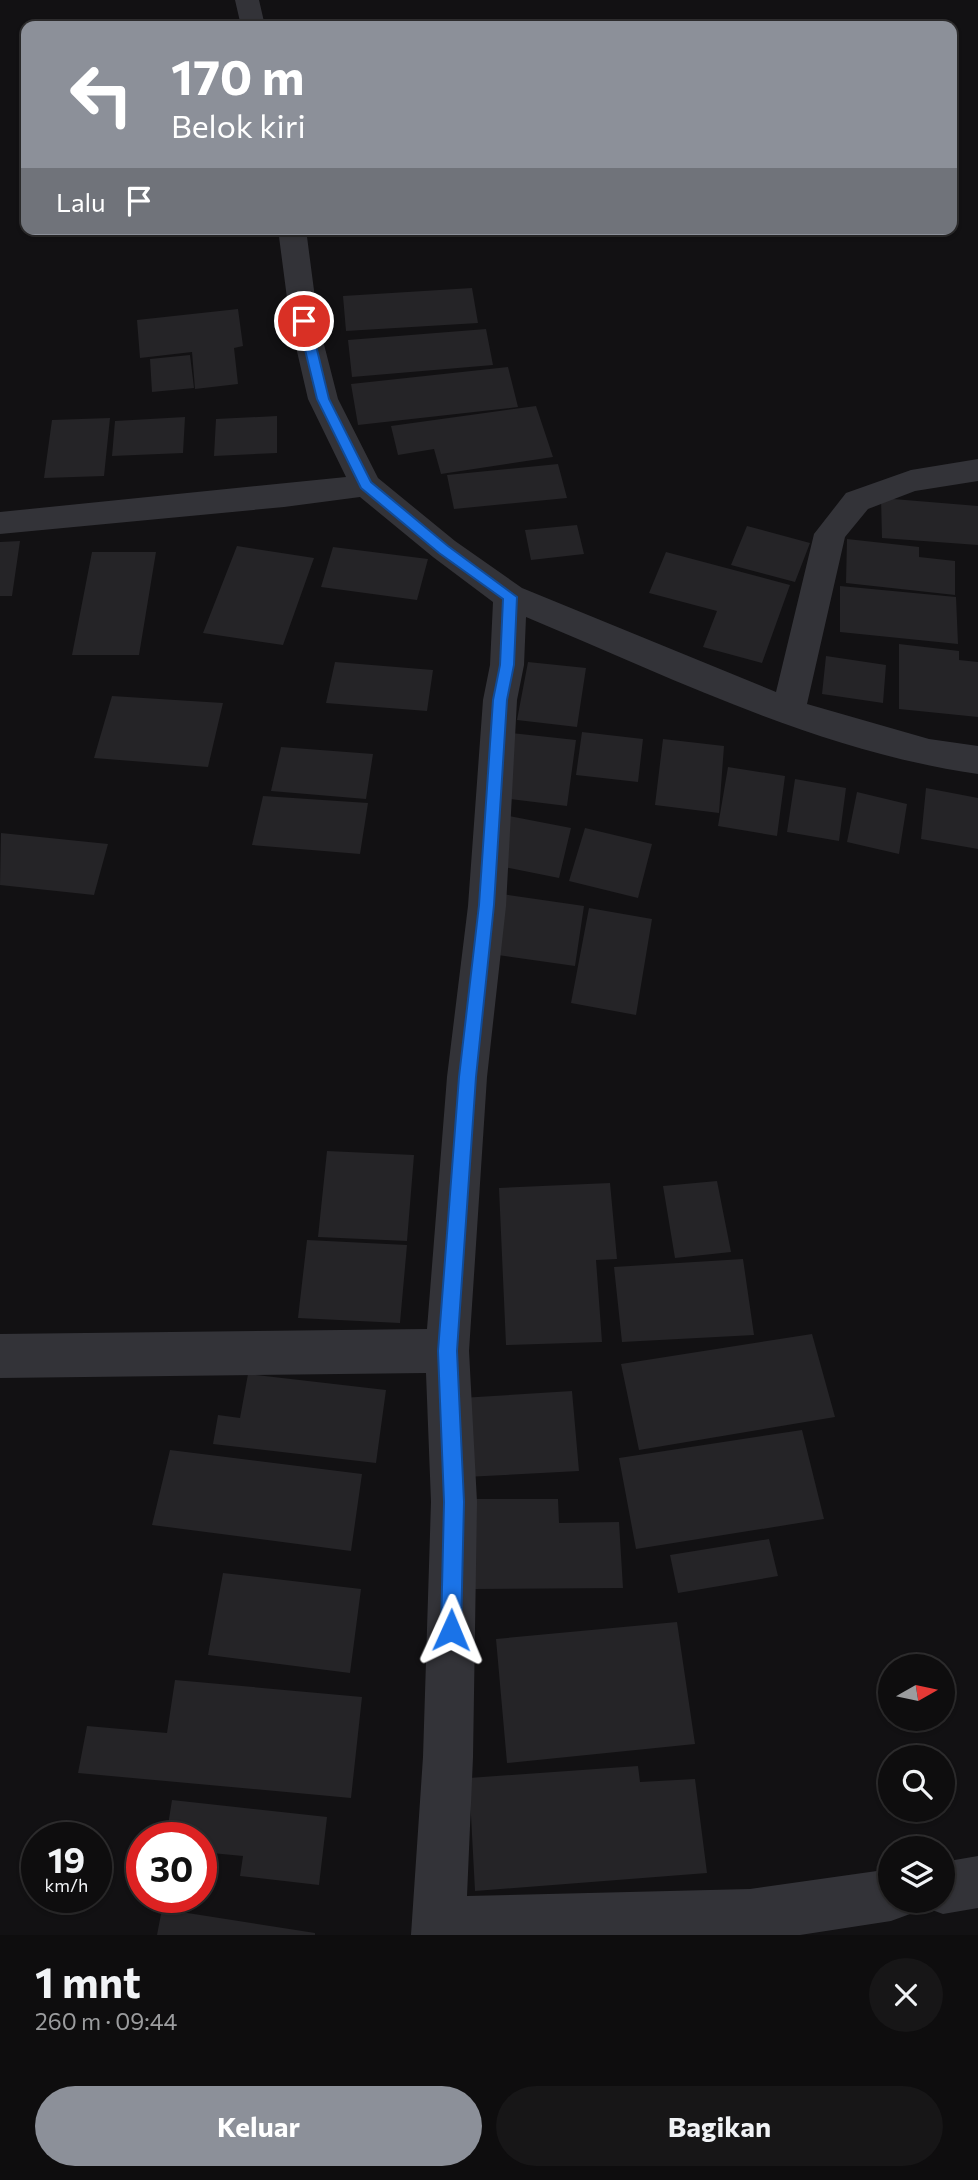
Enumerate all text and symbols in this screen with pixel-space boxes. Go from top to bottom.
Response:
text: 170 m [171,45,304,105]
icon: left [56,49,147,140]
text: Belok kiri [171,105,306,145]
icon: arrive [120,182,158,220]
text: Lalu [56,186,106,217]
pin [274,291,334,351]
icon: arrive [285,302,323,340]
position arrow [414,1593,488,1667]
north arrow [878,1654,956,1731]
map controls [878,1654,955,1913]
button: search [878,1745,955,1822]
speed limit sign: 30 [126,1822,217,1913]
button: layers [878,1836,955,1913]
text: 19 [48,1837,85,1880]
text: km/h [45,1874,88,1896]
text: 1 mnt [35,1955,141,2007]
button: close [869,1958,943,2032]
text: 260 m · 09:44 [35,2007,177,2035]
button: Keluar [35,2086,482,2166]
button: Bagikan [496,2086,943,2166]

